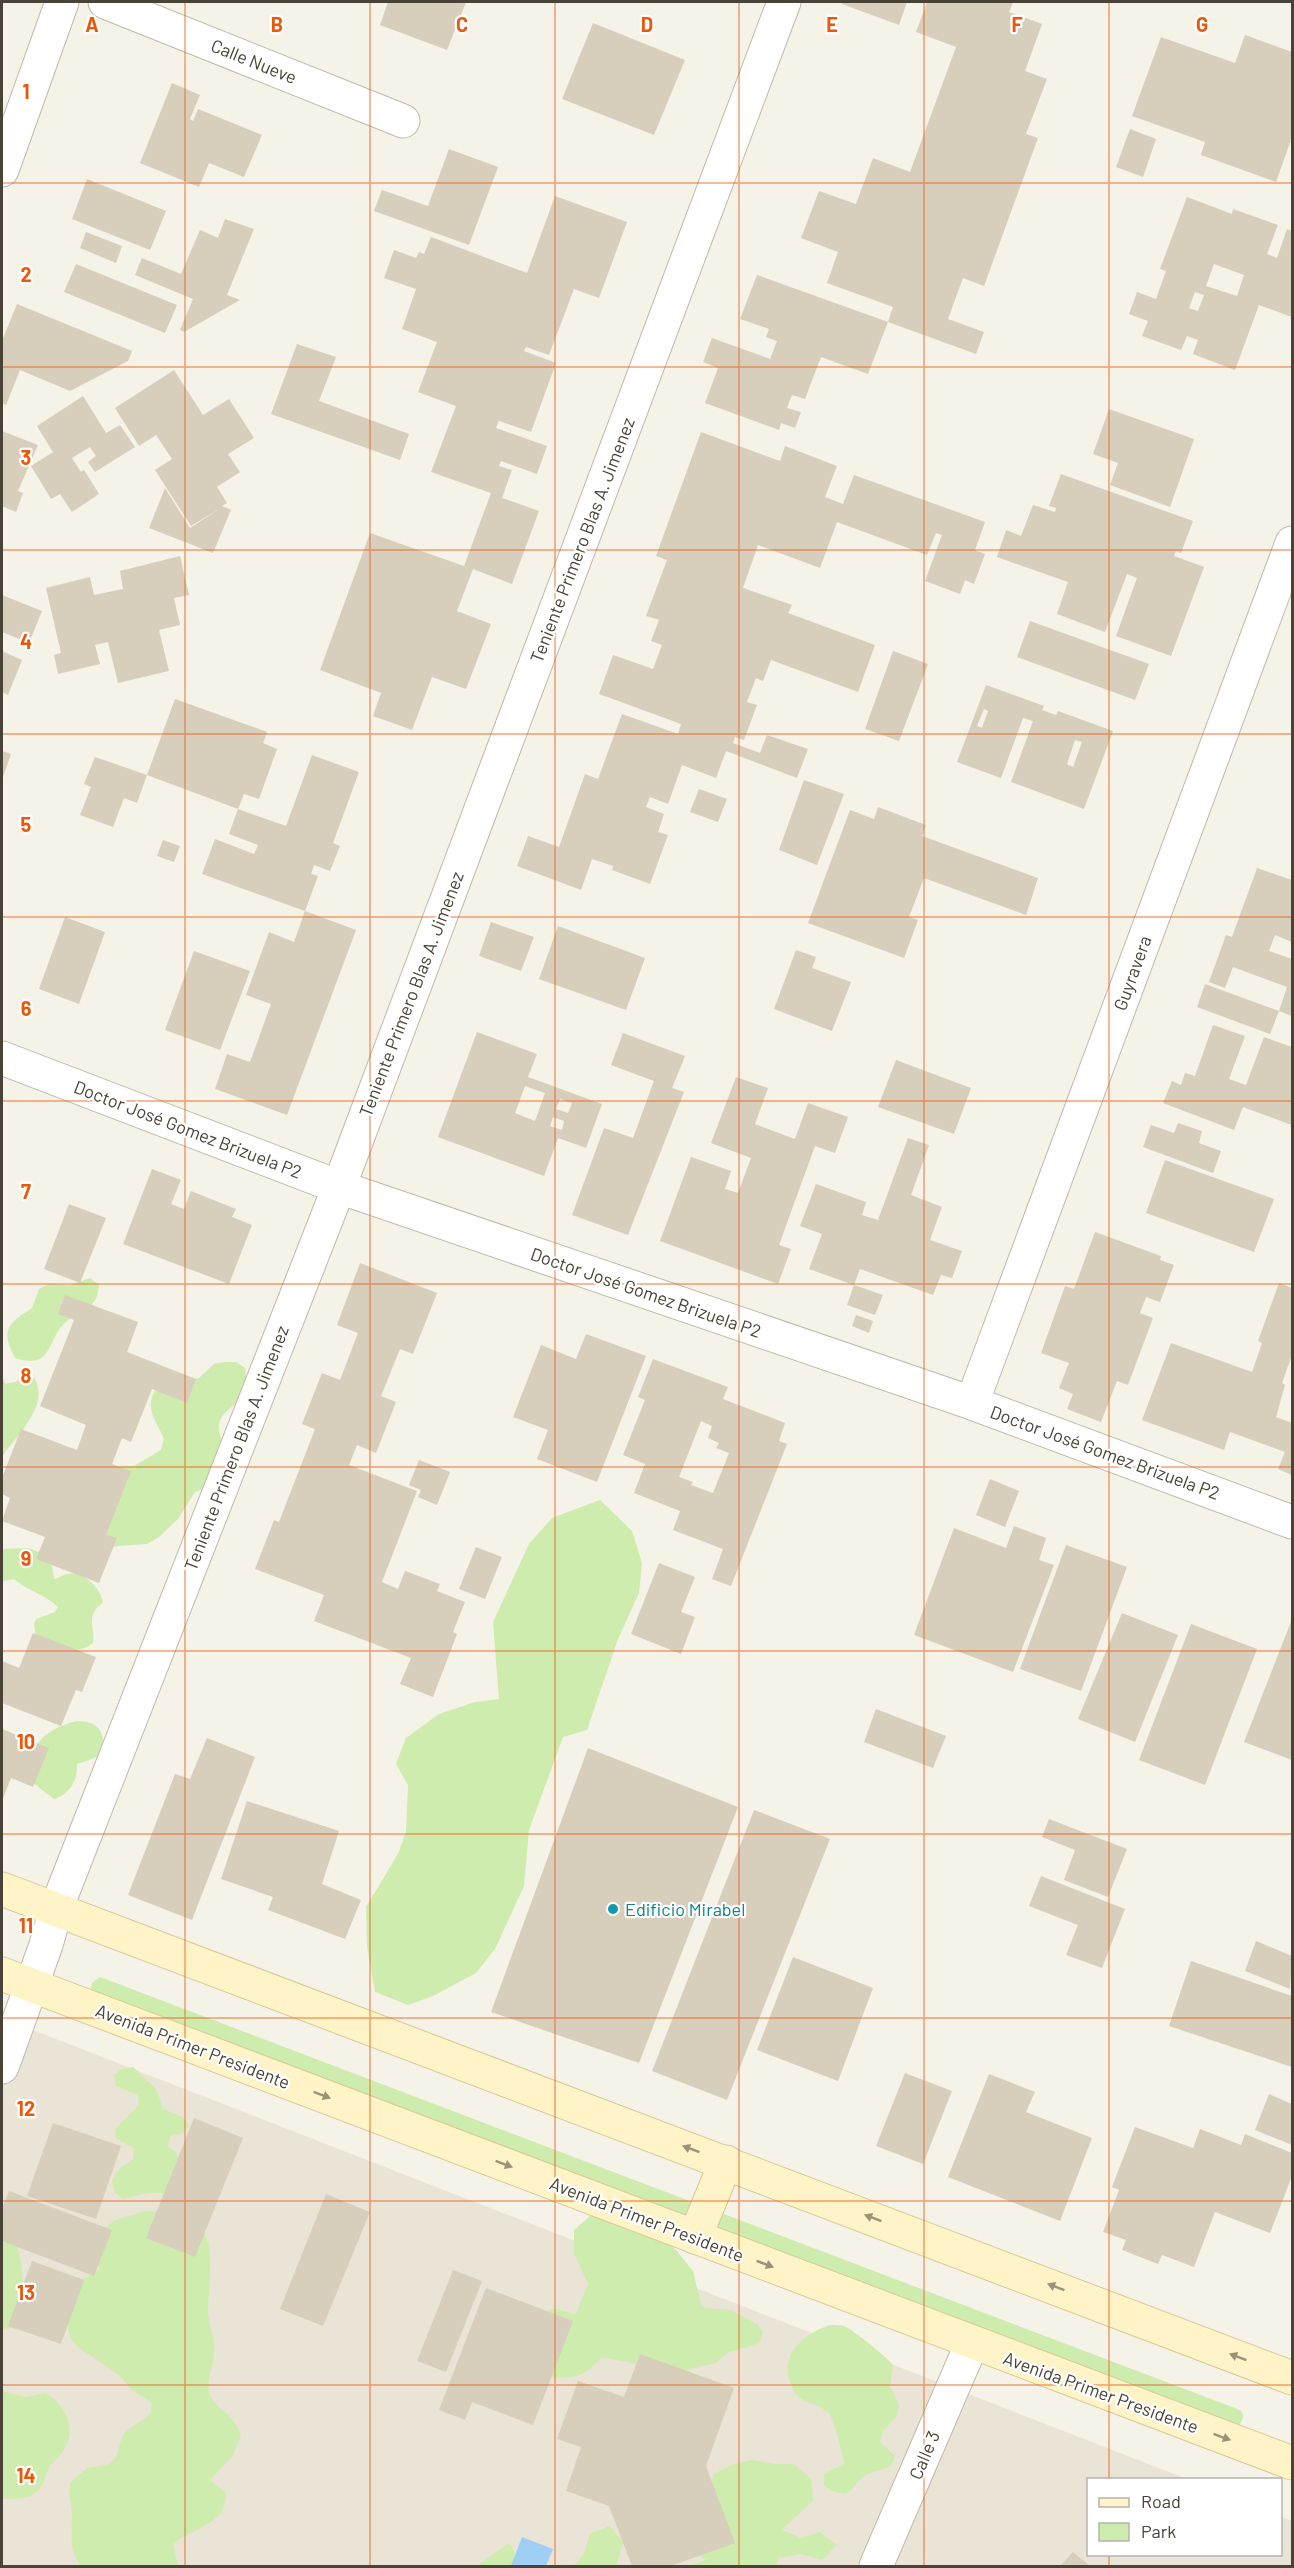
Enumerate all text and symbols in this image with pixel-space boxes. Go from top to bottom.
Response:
text: A [85,12,99,36]
text: B [271,12,283,36]
text: C [456,12,468,36]
text: D [641,12,653,36]
text: E [826,12,838,36]
text: F [1011,12,1023,36]
text: G [1196,12,1208,36]
street label: Calle Nueve [208,34,300,88]
text: 1 [22,79,30,103]
text: 2 [20,262,32,286]
street label: Teniente Primero Blas A. Jimenez [525,414,639,666]
text: 3 [21,445,31,469]
text: 4 [20,629,32,653]
text: 5 [21,812,32,836]
street label: Teniente Primero Blas A. Jimenez [354,868,468,1120]
street label: Guyravera [1108,933,1156,1013]
text: 6 [21,996,32,1020]
street label: Doctor José Gomez Brizuela P2 [71,1075,305,1183]
text: 7 [21,1179,31,1203]
street label: Doctor José Gomez Brizuela P2 [528,1242,764,1342]
street label: Teniente Primero Blas A. Jimenez [179,1322,293,1574]
text: 8 [21,1363,32,1387]
street label: Doctor José Gomez Brizuela P2 [987,1400,1223,1504]
text: 9 [21,1546,31,1570]
text: 10 [17,1729,35,1753]
place label: Edificio Mirabel [625,1898,745,1920]
marker: Edificio Mirabel [606,1902,620,1916]
text: 11 [19,1913,33,1937]
street label: Avenida Primer Presidente [93,1999,293,2093]
one-way arrow [313,2091,331,2100]
text: 12 [17,2096,35,2120]
one-way arrow [682,2143,700,2153]
one-way arrow [495,2160,513,2169]
street label: Avenida Primer Presidente [547,2172,747,2266]
one-way arrow [864,2213,882,2223]
one-way arrow [756,2259,774,2269]
text: 13 [17,2280,35,2304]
one-way arrow [1046,2282,1064,2292]
street label: Avenida Primer Presidente [1000,2346,1202,2438]
one-way arrow [1229,2351,1247,2361]
street label: Calle 3 [904,2427,944,2483]
one-way arrow [1213,2433,1231,2442]
text: 14 [16,2463,36,2487]
legend [1087,2478,1282,2556]
text: Road [1141,2490,1181,2512]
text: Park [1141,2520,1176,2542]

